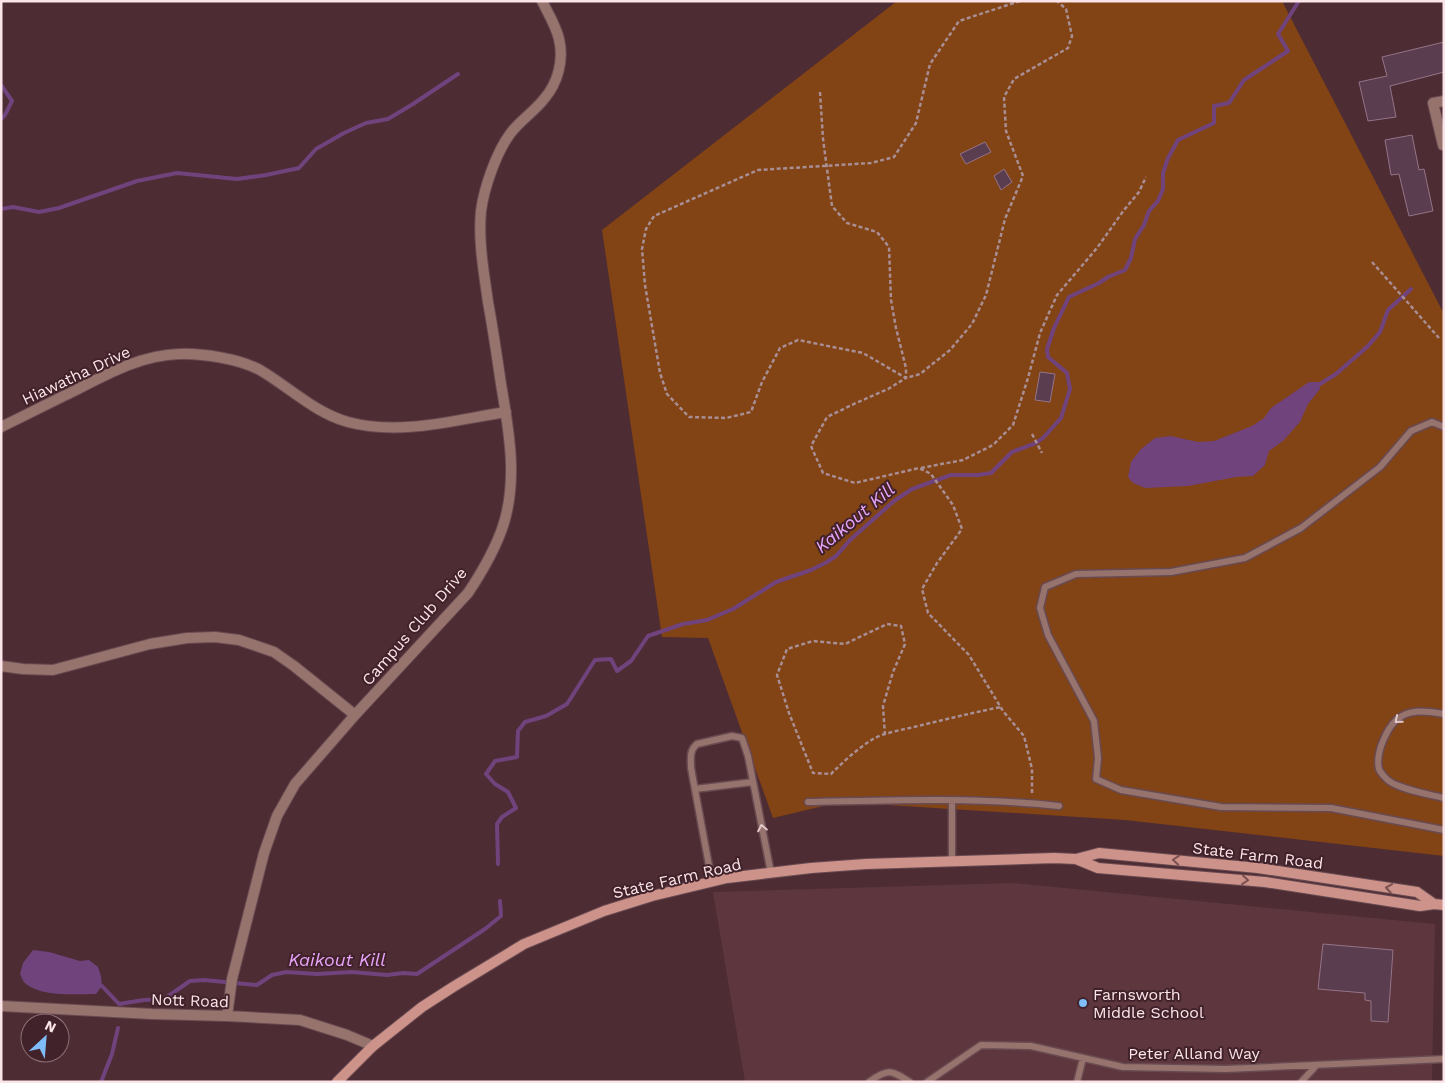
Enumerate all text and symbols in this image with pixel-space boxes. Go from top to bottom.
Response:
street label: Hiawatha Drive [19,342,133,409]
water label: Kaikout Kill [811,478,899,557]
street label: Campus Club Drive [358,563,471,689]
one-way arrow [1394,715,1403,724]
one-way arrow [757,823,768,832]
street label: State Farm Road [1192,838,1324,873]
street label: State Farm Road [611,854,743,903]
one-way arrow [1172,855,1180,866]
one-way arrow [1241,875,1249,886]
one-way arrow [1385,883,1393,894]
water label: Kaikout Kill [288,949,386,970]
place label: Farnsworth Middle School [1093,985,1204,1022]
street label: Nott Road [151,990,229,1011]
marker: Farnsworth Middle School [1077,997,1089,1009]
north arrow [20,1013,70,1063]
text: N [43,1017,59,1036]
street label: Peter Alland Way [1128,1044,1260,1063]

